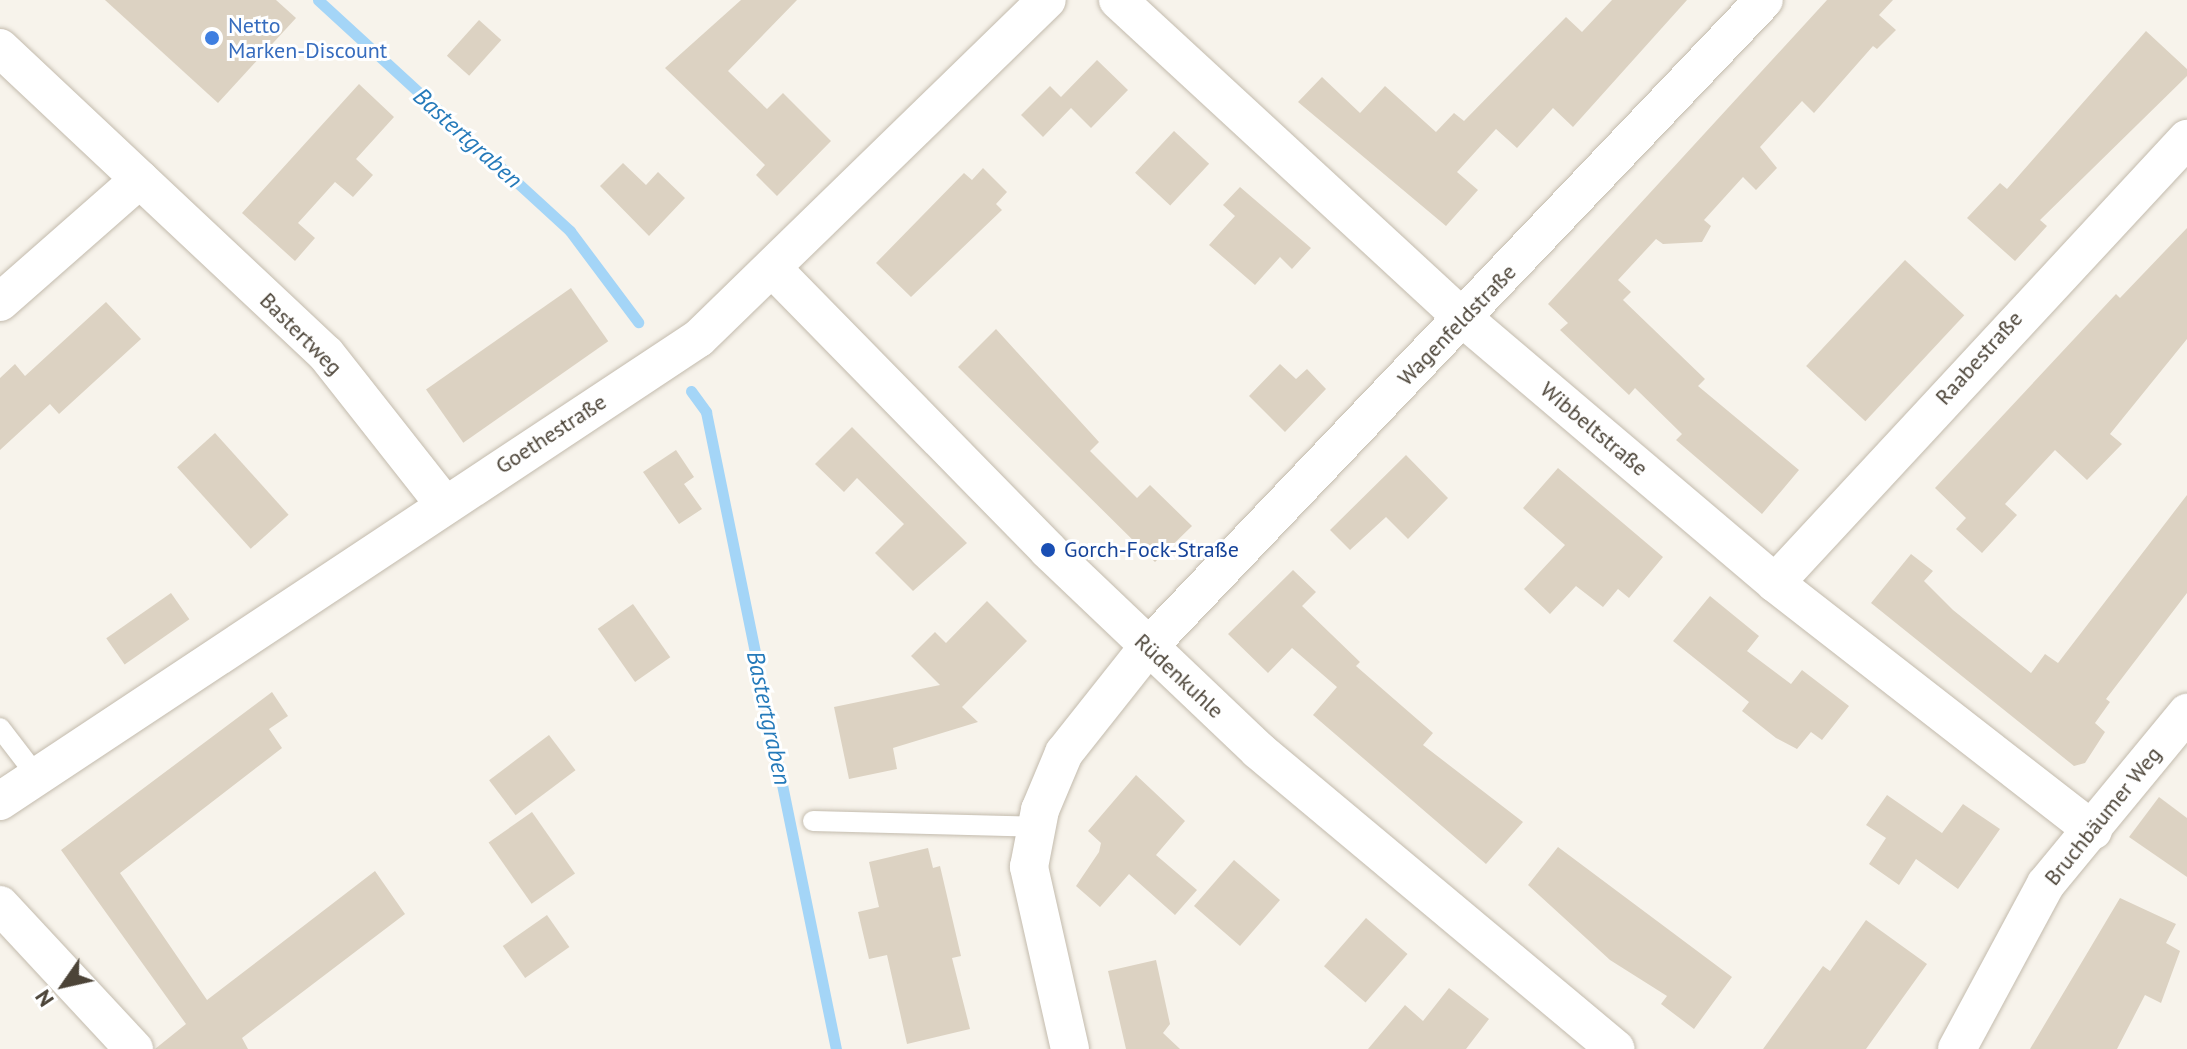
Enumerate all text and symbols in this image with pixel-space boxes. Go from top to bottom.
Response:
place label: Netto Marken-Discount [228,12,387,64]
marker: Netto Marken-Discount [203,29,221,47]
water label: Bastertgraben [408,82,528,194]
street label: Wagenfeldstraße [1392,259,1522,391]
street label: Bastertweg [254,287,348,381]
street label: Raabestraße [1930,306,2028,410]
street label: Wibbeltstraße [1535,376,1653,482]
street label: Goethestraße [491,389,611,479]
place label: Gorch-Fock-Straße [1064,537,1239,563]
marker: Gorch-Fock-Straße [1039,541,1057,559]
street label: Rüdenkuhle [1129,628,1229,724]
water label: Bastertgraben [741,648,797,788]
street label: Bruchbäumer Weg [2039,741,2167,891]
north arrow [24,945,104,1025]
text: N [28,985,60,1012]

